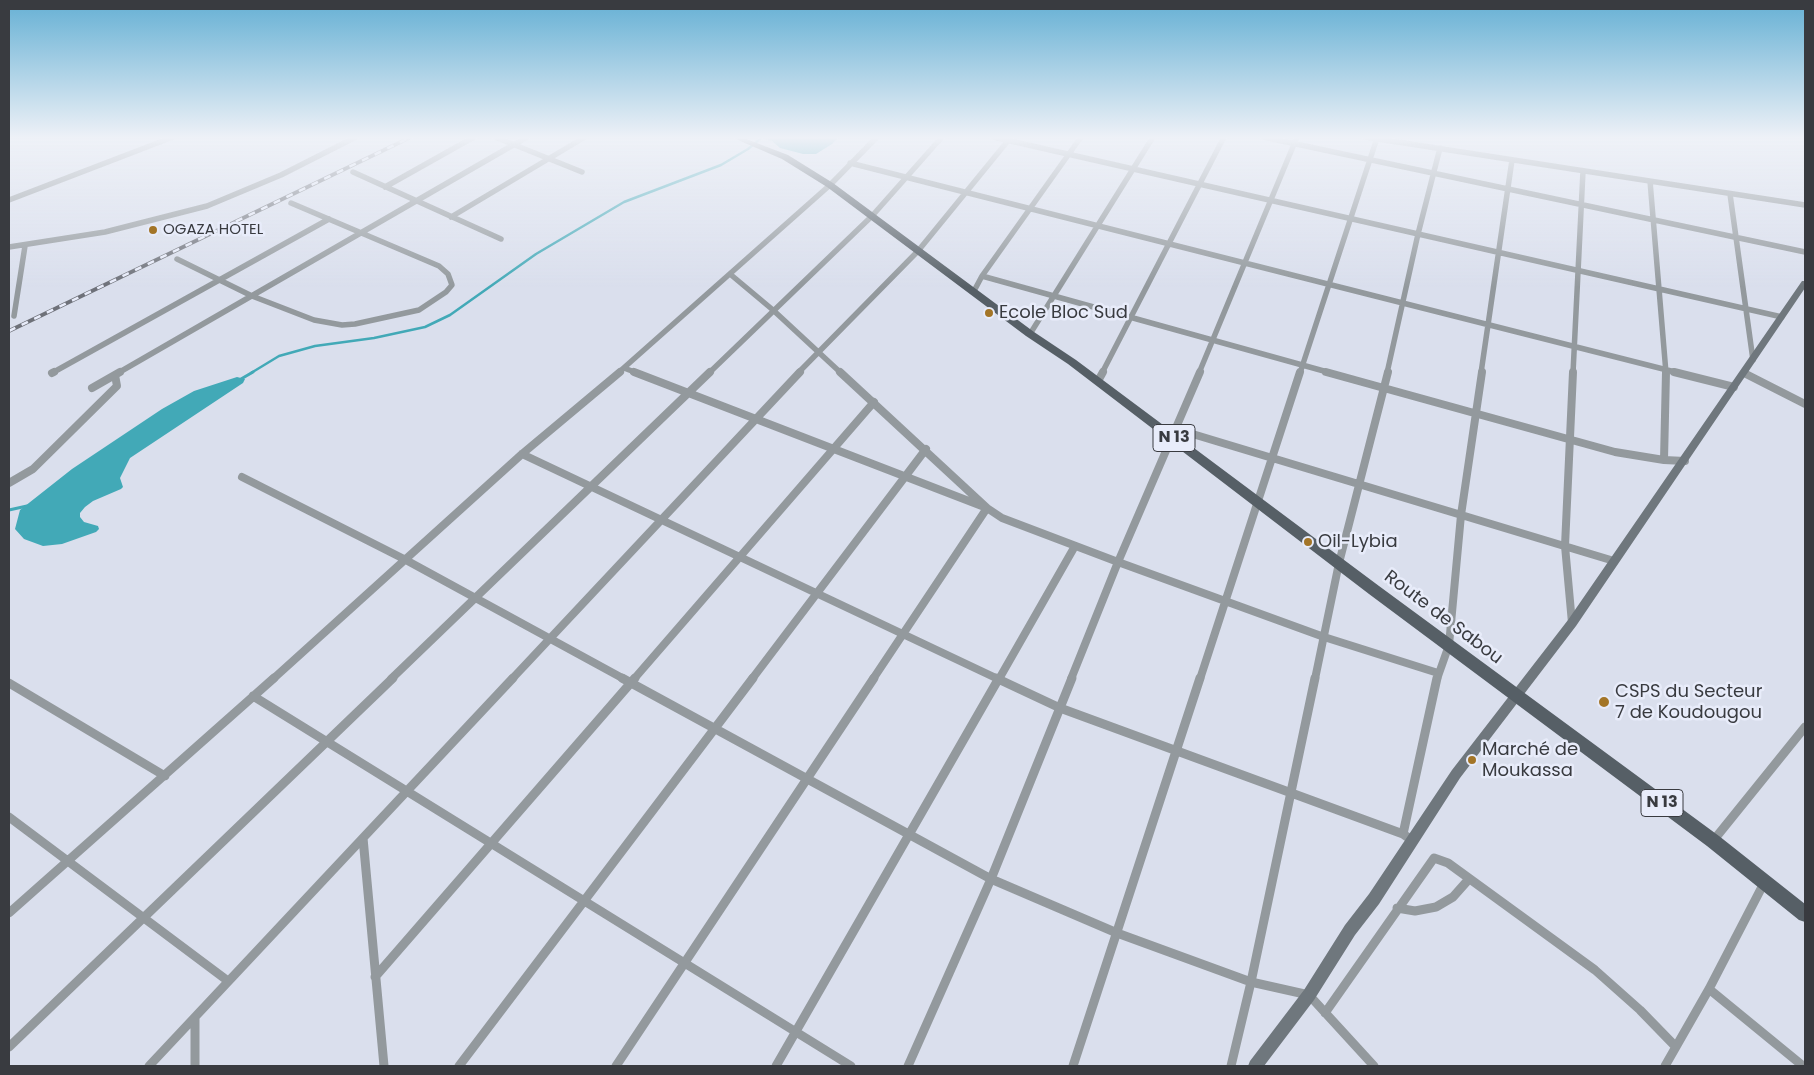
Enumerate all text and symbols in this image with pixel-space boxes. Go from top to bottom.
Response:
place label: OGAZA HOTEL [163,221,263,239]
marker: OGAZA HOTEL [147,224,159,236]
place label: Ecole Bloc Sud [999,302,1128,324]
marker: Ecole Bloc Sud [983,307,995,319]
road number: N 13 [1153,424,1195,452]
place label: Oil-Lybia [1318,531,1398,553]
marker: Oil-Lybia [1302,536,1314,548]
street label: Route de Sabou [1380,566,1506,670]
place label: CSPS du Secteur 7 de Koudougou [1615,681,1762,724]
marker: CSPS du Secteur 7 de Koudougou [1597,695,1611,709]
place label: Marché de Moukassa [1482,739,1578,782]
marker: Marché de Moukassa [1466,754,1478,766]
road number: N 13 [1641,790,1683,816]

